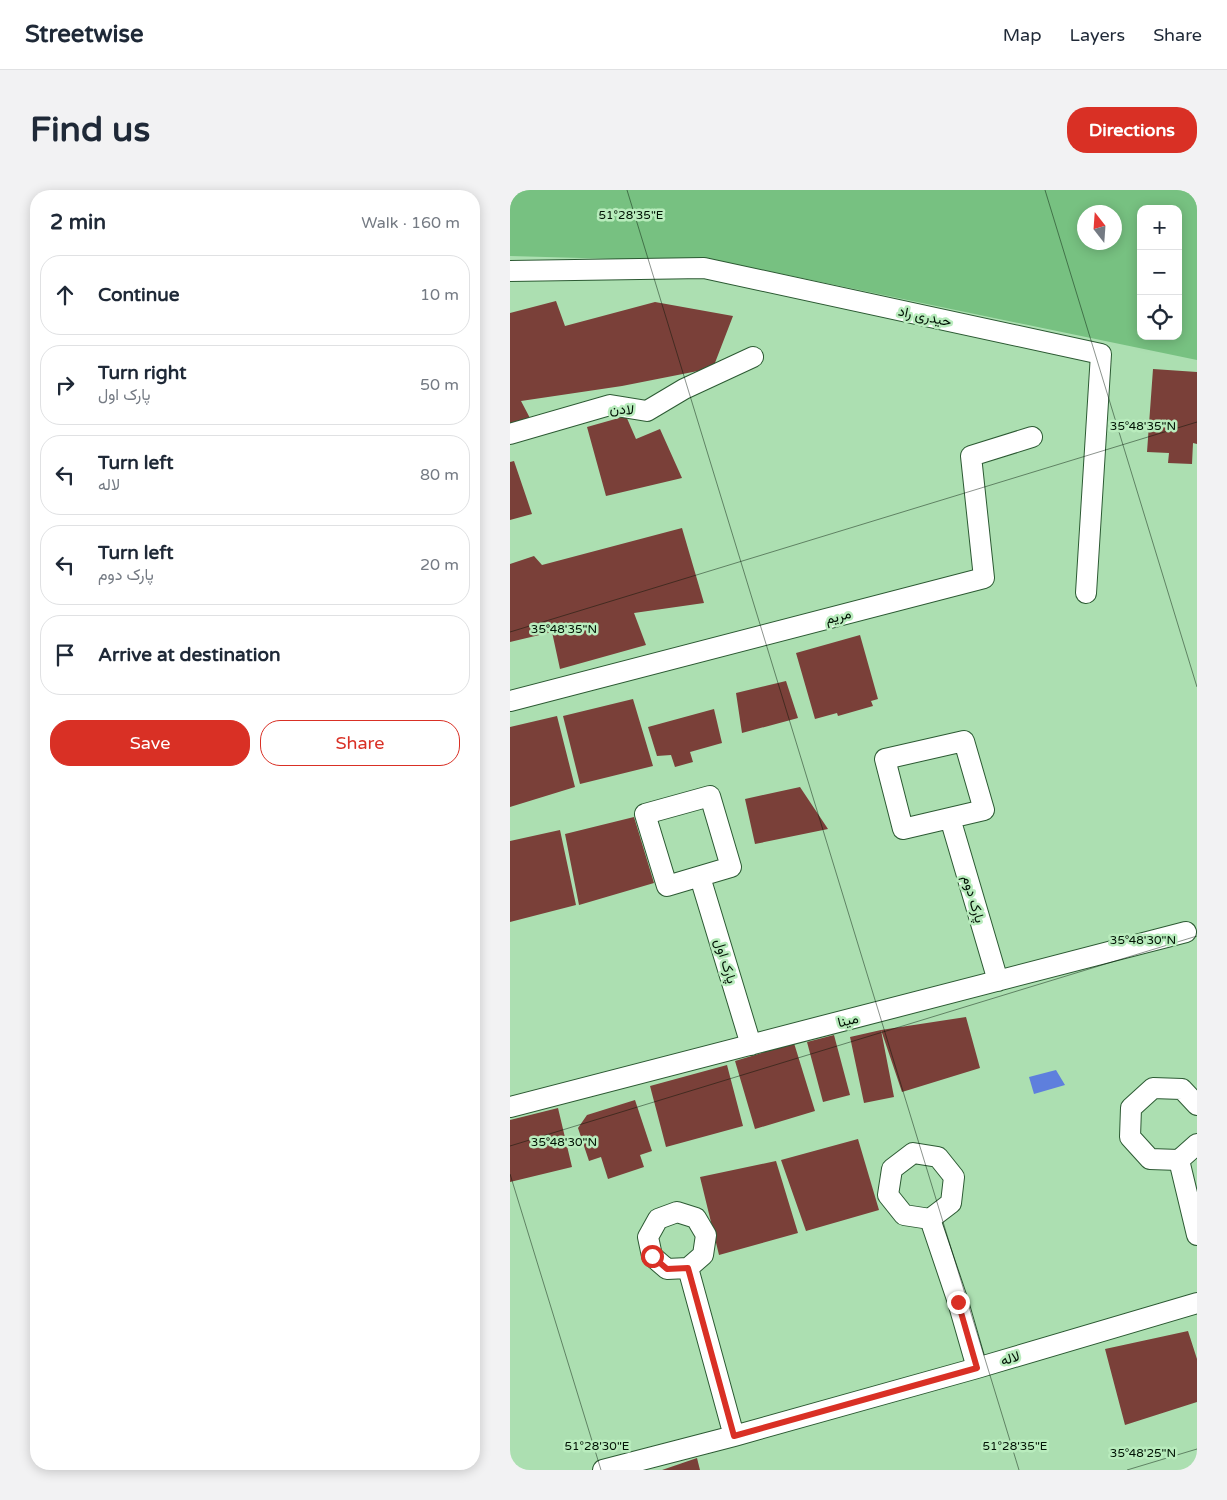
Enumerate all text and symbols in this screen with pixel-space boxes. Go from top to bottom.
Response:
text: Streetwise [25,20,144,49]
text: Map [1003,24,1042,46]
text: Layers [1070,24,1125,46]
text: Share [1153,24,1202,46]
button: Directions [1067,107,1197,153]
text: Find us [30,109,150,151]
north arrow [1077,205,1122,250]
map controls [1137,205,1182,340]
button: + [1137,205,1182,250]
text: 51°28'35"E [598,208,664,222]
text: 2 min [50,210,106,235]
text: Walk · 160 m [361,213,460,233]
button: − [1137,250,1182,295]
icon: ahead [51,281,79,309]
text: Continue [98,284,180,306]
text: 10 m [420,285,459,305]
button: locate [1137,295,1182,340]
street label: حیدری راد [897,303,953,330]
text: Turn right [98,362,186,384]
icon: right [51,371,79,399]
text: 50 m [420,375,459,395]
text: پارک اول [98,385,150,405]
street label: لادن [609,400,635,419]
text: 35°48'35"N [1110,419,1176,433]
text: Turn left [98,452,174,474]
icon: left [51,461,79,489]
text: 80 m [420,465,459,485]
text: لاله [98,475,120,495]
text: Turn left [98,542,174,564]
icon: left [51,551,79,579]
text: 20 m [420,555,459,575]
text: پارک دوم [98,565,154,585]
street label: مریم [823,605,853,628]
text: 35°48'35"N [531,622,597,636]
icon: arrive [51,641,79,669]
text: Arrive at destination [98,644,281,666]
button: Save [50,720,250,766]
button: Share [260,720,460,766]
street label: پارک دوم [958,873,988,925]
text: 35°48'30"N [1110,933,1176,947]
street label: پارک اول [710,937,740,986]
street label: مینا [836,1010,860,1031]
text: 35°48'30"N [531,1135,597,1149]
route start [641,1245,664,1268]
route end [947,1291,970,1314]
street label: لاله [999,1348,1022,1369]
text: 51°28'30"E [564,1439,630,1453]
text: 51°28'35"E [982,1439,1048,1453]
text: 35°48'25"N [1110,1446,1176,1460]

